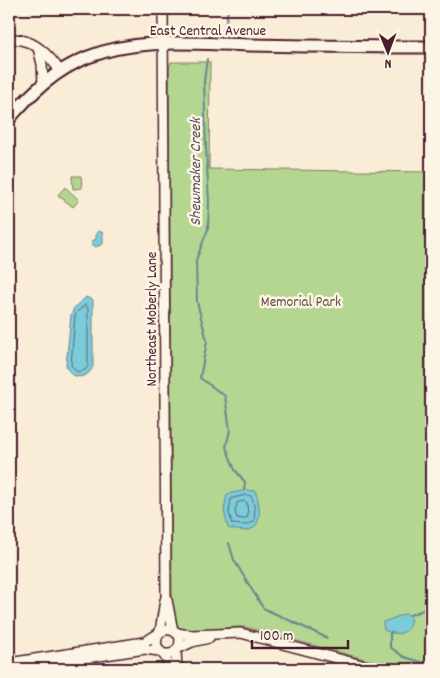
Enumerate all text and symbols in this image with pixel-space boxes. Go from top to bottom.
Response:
street label: East Central Avenue [150,21,267,43]
north arrow [362,28,412,78]
text: N [384,53,392,73]
water label: Shewmaker Creek [185,117,208,226]
street label: Northeast Moberly Lane [142,251,164,386]
park label: Memorial Park [261,292,341,314]
scale bar [252,618,349,650]
text: 100 m [260,626,293,648]

